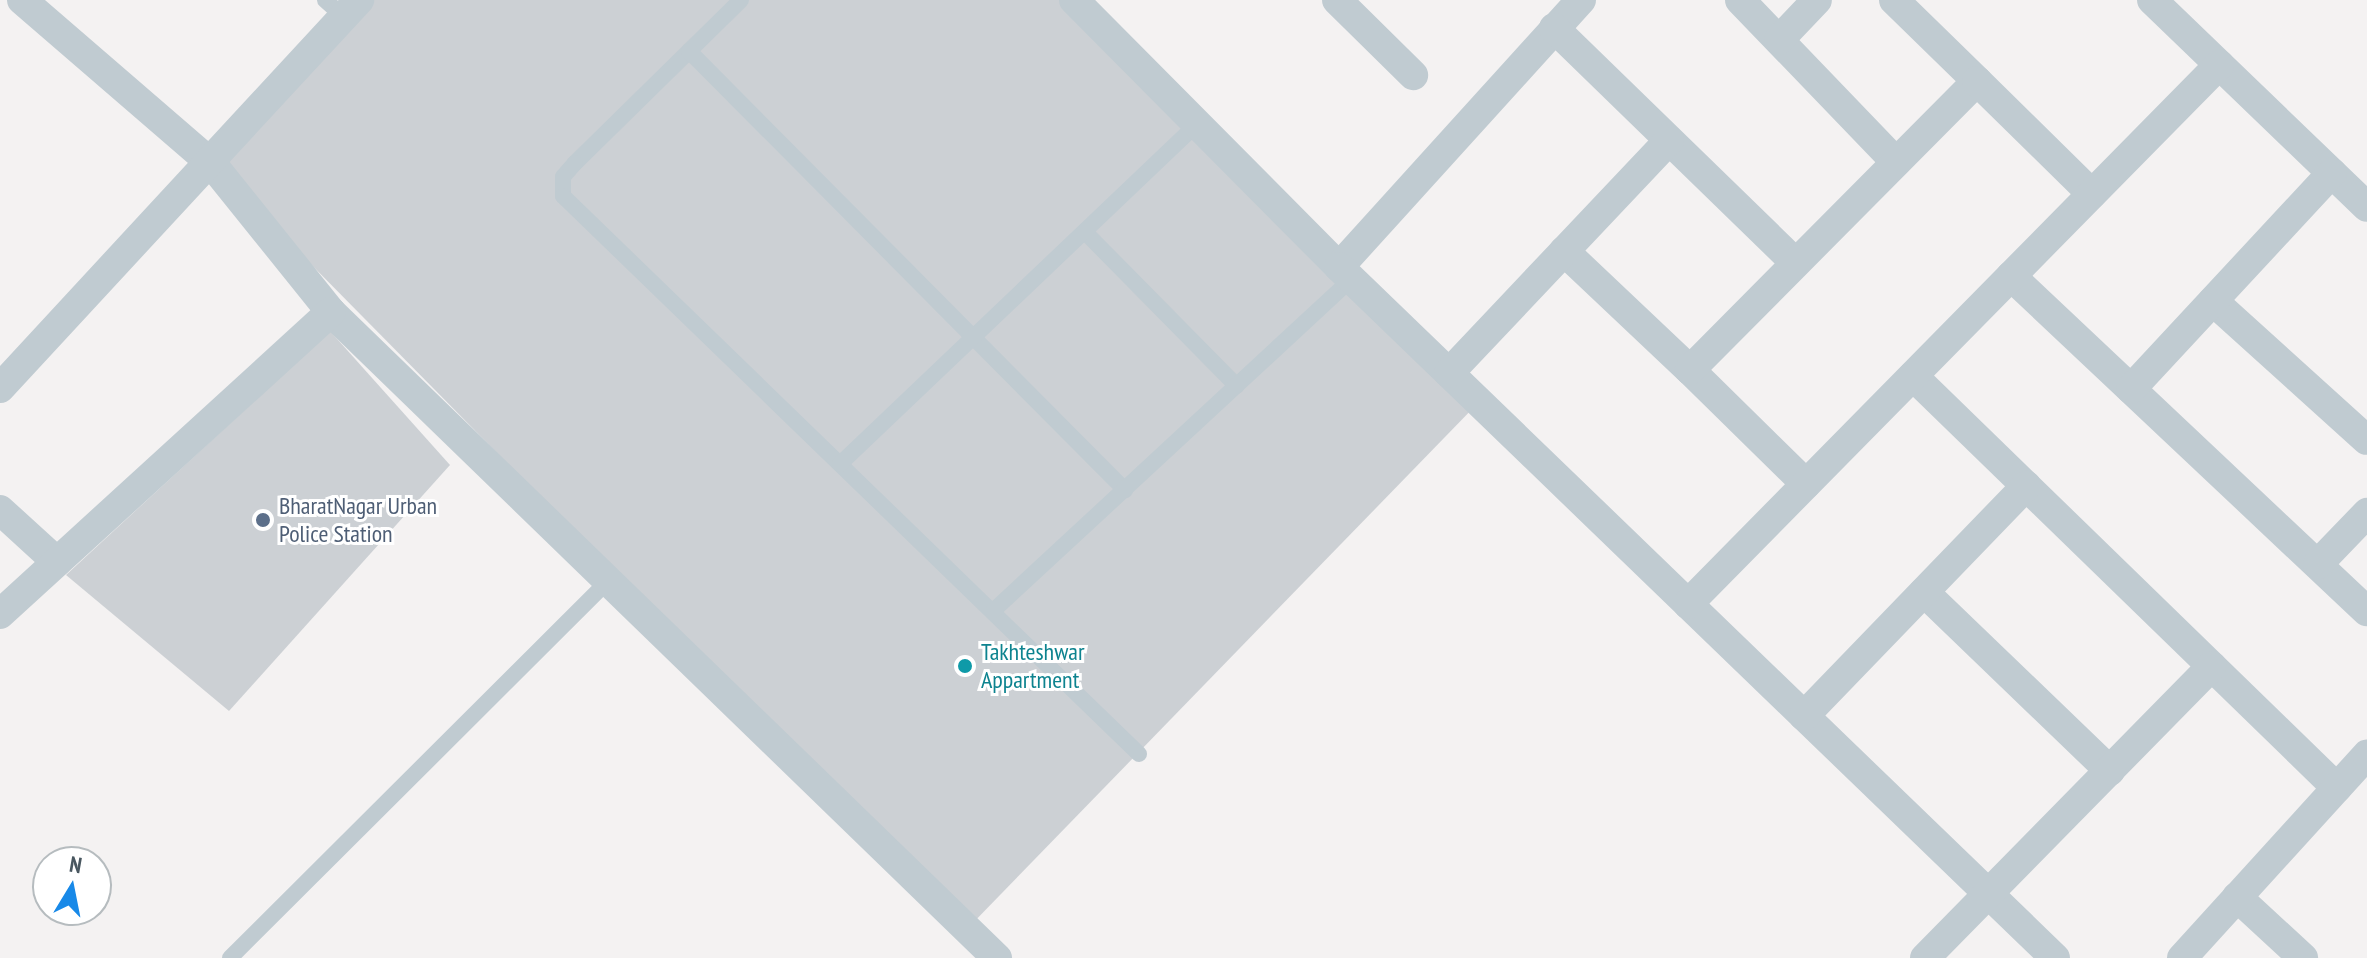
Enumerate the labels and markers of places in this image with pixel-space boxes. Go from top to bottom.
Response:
place label: BharatNagar Urban Police Station [279,492,437,548]
marker: BharatNagar Urban Police Station [254,511,272,529]
place label: Takhteshwar Appartment [981,638,1084,694]
marker: Takhteshwar Appartment [956,657,974,675]

